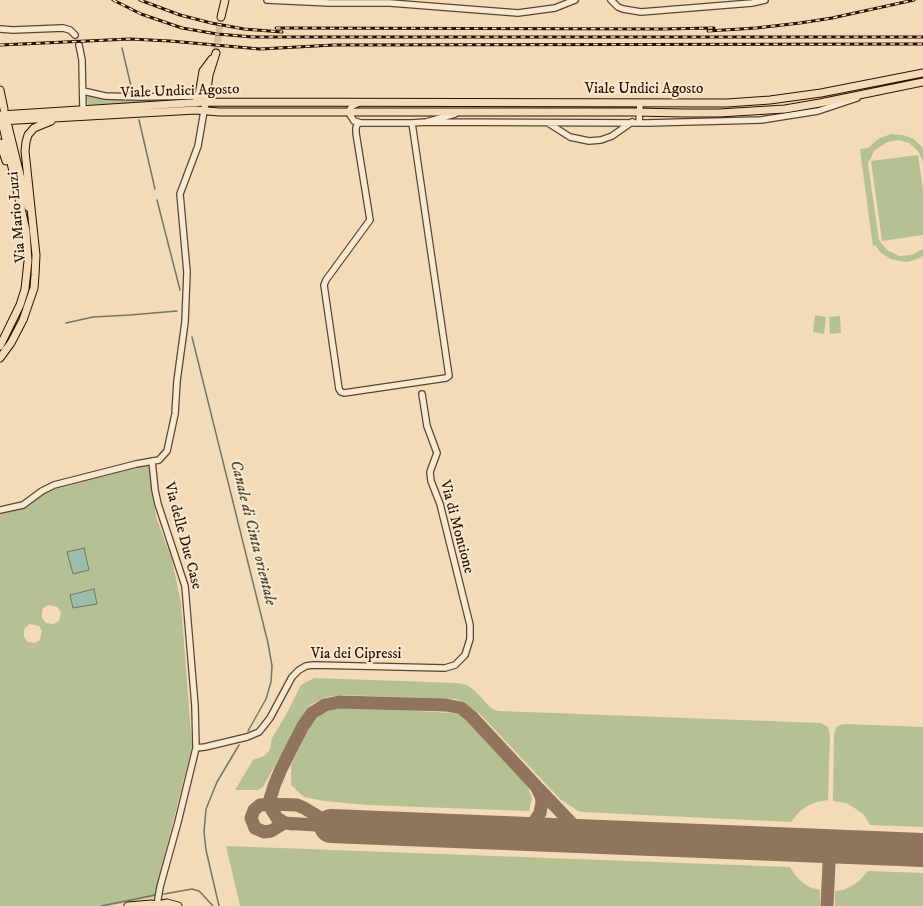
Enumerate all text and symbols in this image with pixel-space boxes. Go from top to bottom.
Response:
street label: Viale Undici Agosto [120,81,240,103]
street label: Viale Undici Agosto [585,81,703,99]
street label: Via Mario Luzi [5,171,31,263]
water label: Canale di Cinta orientale [225,458,279,608]
street label: Via di Montione [435,478,477,576]
street label: Via delle Due Case [159,480,205,592]
street label: Via dei Cipressi [311,646,401,664]

